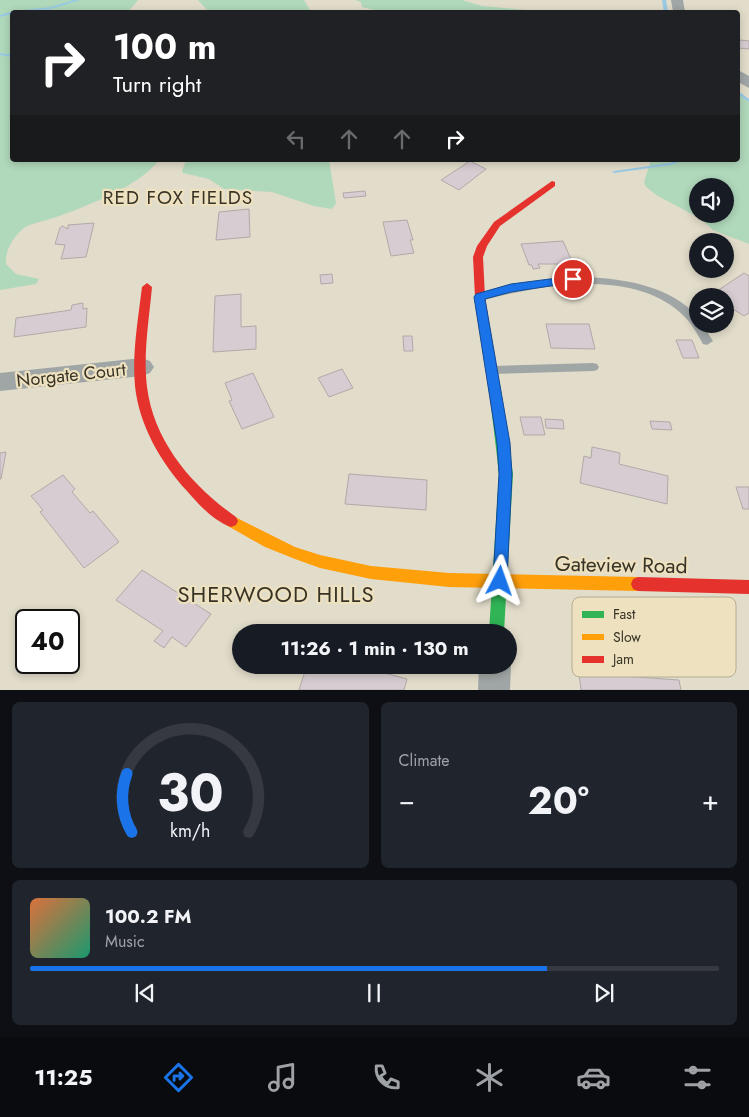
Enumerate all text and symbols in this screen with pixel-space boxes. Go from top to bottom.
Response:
text: 100 m [113,22,216,72]
icon: right [30,30,95,95]
text: Turn right [113,68,201,100]
icon: left [282,125,310,153]
icon: ahead [335,125,363,153]
icon: ahead [388,125,416,153]
icon: right [441,125,469,153]
map controls [689,178,734,333]
button: sound [689,178,734,223]
district label: RED FOX FIELDS [103,184,253,211]
button: search [689,233,734,278]
pin [552,258,594,300]
icon: arrive [559,265,587,293]
button: layers [689,288,734,333]
street label: Norgate Court [15,356,128,394]
street label: Gateview Road [554,549,688,581]
position arrow [473,554,525,606]
district label: SHERWOOD HILLS [178,578,374,610]
legend [572,597,736,677]
text: Fast [613,604,636,624]
speed limit sign: 40 [15,609,80,674]
text: Slow [613,627,641,647]
text: 11:26 · 1 min · 130 m [280,635,469,662]
text: Jam [611,649,634,669]
text: Climate [399,749,450,772]
text: 30 [157,755,224,831]
text: 20° [528,773,589,828]
text: − [399,780,415,821]
text: + [702,780,719,821]
text: km/h [170,818,210,844]
text: 100.2 FM [105,903,192,930]
text: Music [105,930,145,953]
icon: previous [131,979,159,1007]
icon: pause [360,979,388,1007]
icon: next [590,979,618,1007]
icon: directions [161,1060,196,1095]
icon: music [265,1060,300,1095]
icon: phone [369,1060,404,1095]
icon: climate [472,1060,507,1095]
icon: car [576,1060,611,1095]
icon: filters [680,1060,715,1095]
text: 11:25 [34,1061,92,1093]

